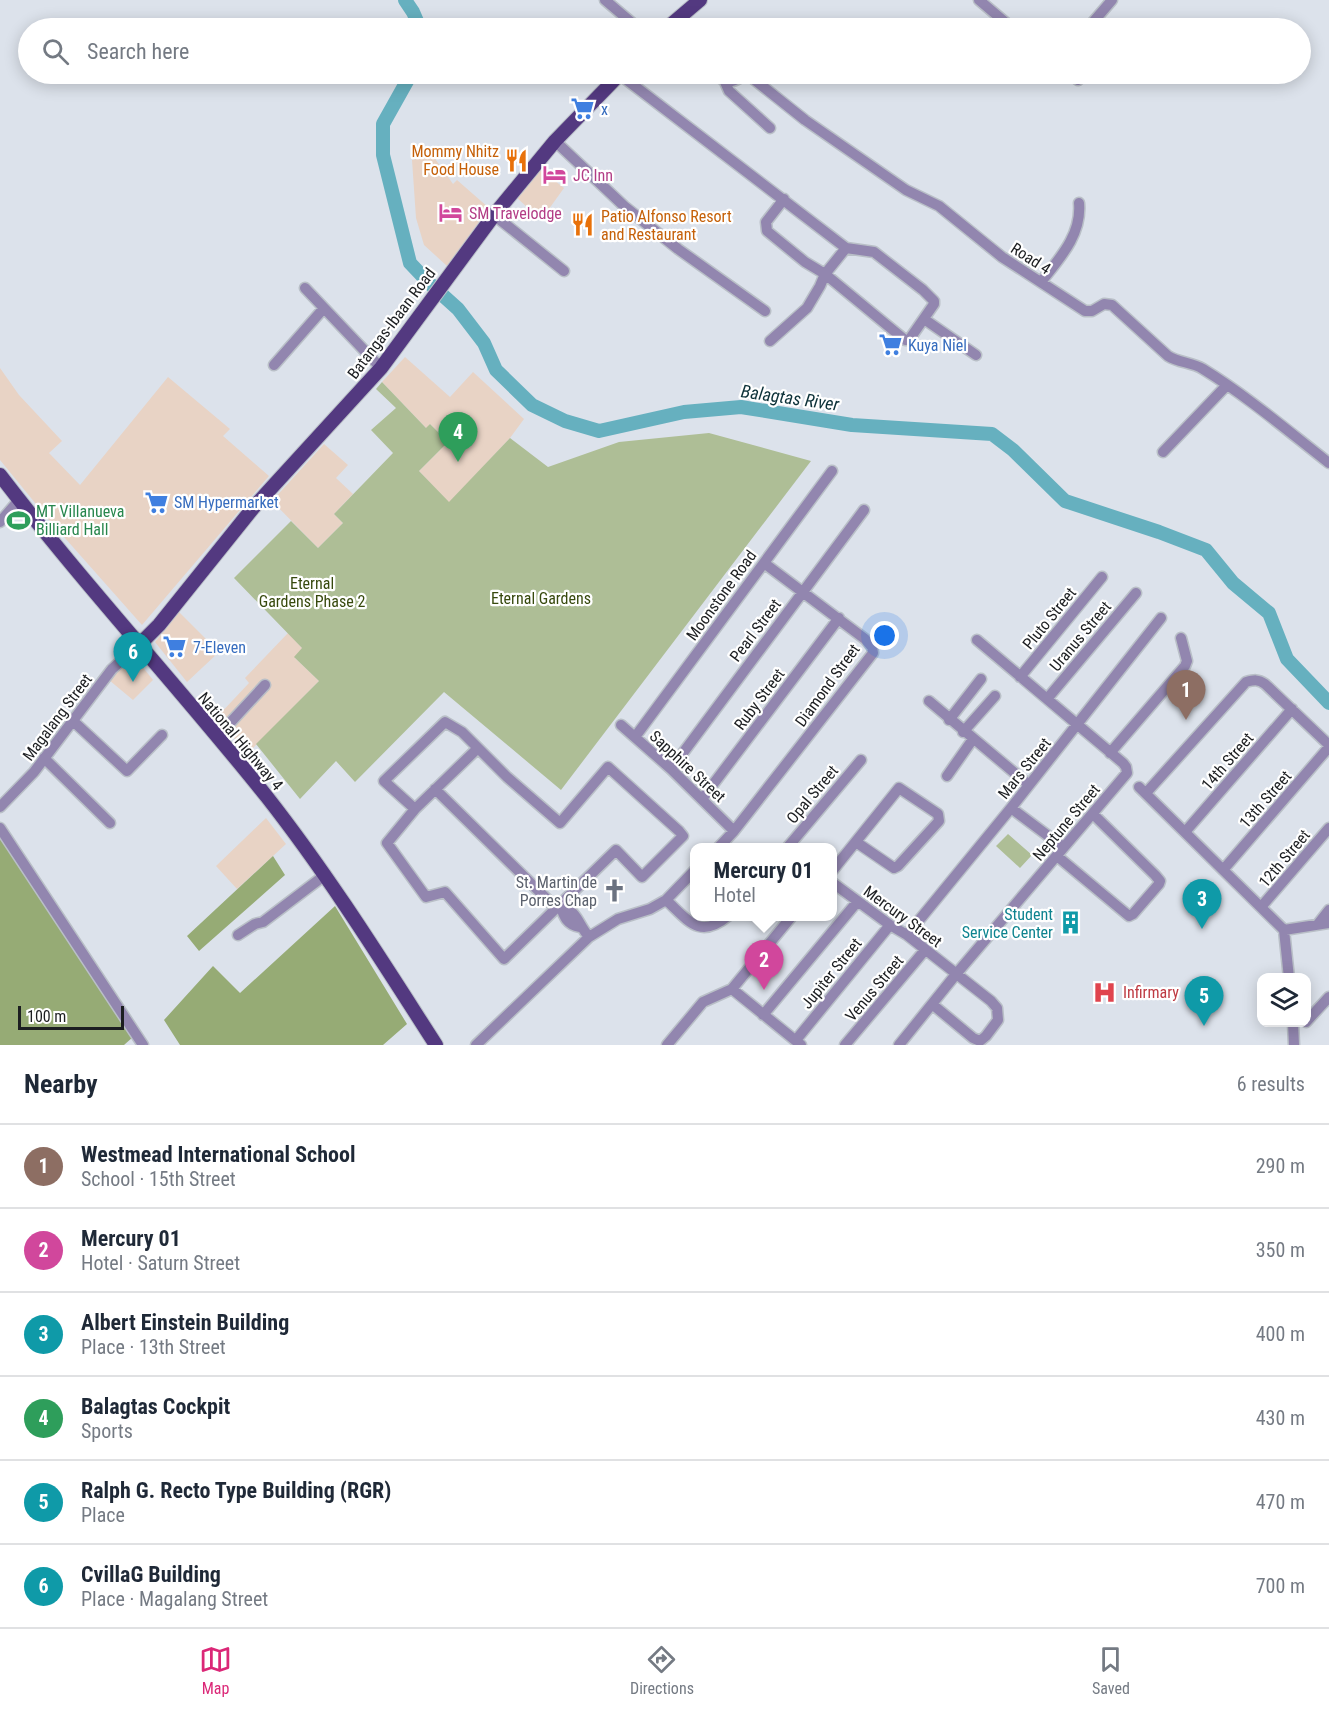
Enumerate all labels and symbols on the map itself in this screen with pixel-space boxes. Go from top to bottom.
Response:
supermarket icon: x [570,96,596,122]
place label: x [601,100,608,119]
place label: Mommy Nhitz Food House [411,142,499,179]
restaurant icon: Mommy Nhitz Food House [504,147,530,173]
hotel icon: JC Inn [542,162,568,188]
place label: JC Inn [573,166,613,185]
hotel icon: SM Travelodge [438,200,464,226]
place label: SM Travelodge [469,204,562,223]
place label: Patio Alfonso Resort and Restaurant [601,207,732,244]
restaurant icon: Patio Alfonso Resort and Restaurant [570,212,596,238]
street label: Road 4 [1007,239,1054,278]
street label: Batangas-Ibaan Road [343,264,439,383]
supermarket icon: Kuya Niel [877,332,903,358]
place label: Kuya Niel [908,336,967,355]
water label: Balagtas River [740,380,841,415]
pin: 4 [438,412,478,462]
supermarket icon: SM Hypermarket [143,489,169,515]
place label: SM Hypermarket [174,493,279,512]
place label: MT Villanueva Billiard Hall [36,502,124,539]
sports icon: MT Villanueva Billiard Hall [5,507,31,533]
street label: Moonstone Road [682,546,760,644]
park label: Eternal Gardens Phase 2 [259,574,365,611]
street label: Pluto Street [1019,583,1080,653]
park label: Eternal Gardens [491,589,591,608]
street label: Pearl Street [726,595,785,665]
street label: Uranus Street [1046,597,1115,675]
your location [870,621,899,650]
pin: 6 [114,632,152,682]
supermarket icon: 7-Eleven [162,634,188,660]
place label: 7-Eleven [193,638,246,657]
street label: Diamond Street [791,640,864,730]
street label: Ruby Street [730,665,789,734]
street label: Magalang Street [19,670,96,764]
pin: 1 [1166,670,1206,720]
street label: National Highway 4 [194,688,287,794]
street label: Sapphire Street [646,727,730,806]
street label: 14th Street [1197,729,1257,794]
street label: Mars Street [994,734,1055,803]
street label: Opal Street [783,761,842,827]
street label: 13th Street [1235,767,1295,832]
street label: Neptune Street [1029,780,1104,865]
street label: 12th Street [1255,825,1314,891]
place label: St. Martin de Porres Chap [516,873,597,910]
church icon: St. Martin de Porres Chap [602,878,628,904]
pin: 3 [1182,880,1222,929]
street label: Mercury Street [860,882,946,951]
place label: Student Service Center [962,905,1053,942]
building icon: Student Service Center [1058,910,1084,936]
street label: Jupiter Street [797,934,866,1012]
pin: 2 [744,940,783,990]
street label: Venus Street [841,951,908,1025]
pin: 5 [1184,976,1224,1026]
hospital icon: Infirmary [1092,979,1118,1005]
place label: Infirmary [1123,983,1179,1002]
scale bar [18,1003,124,1030]

